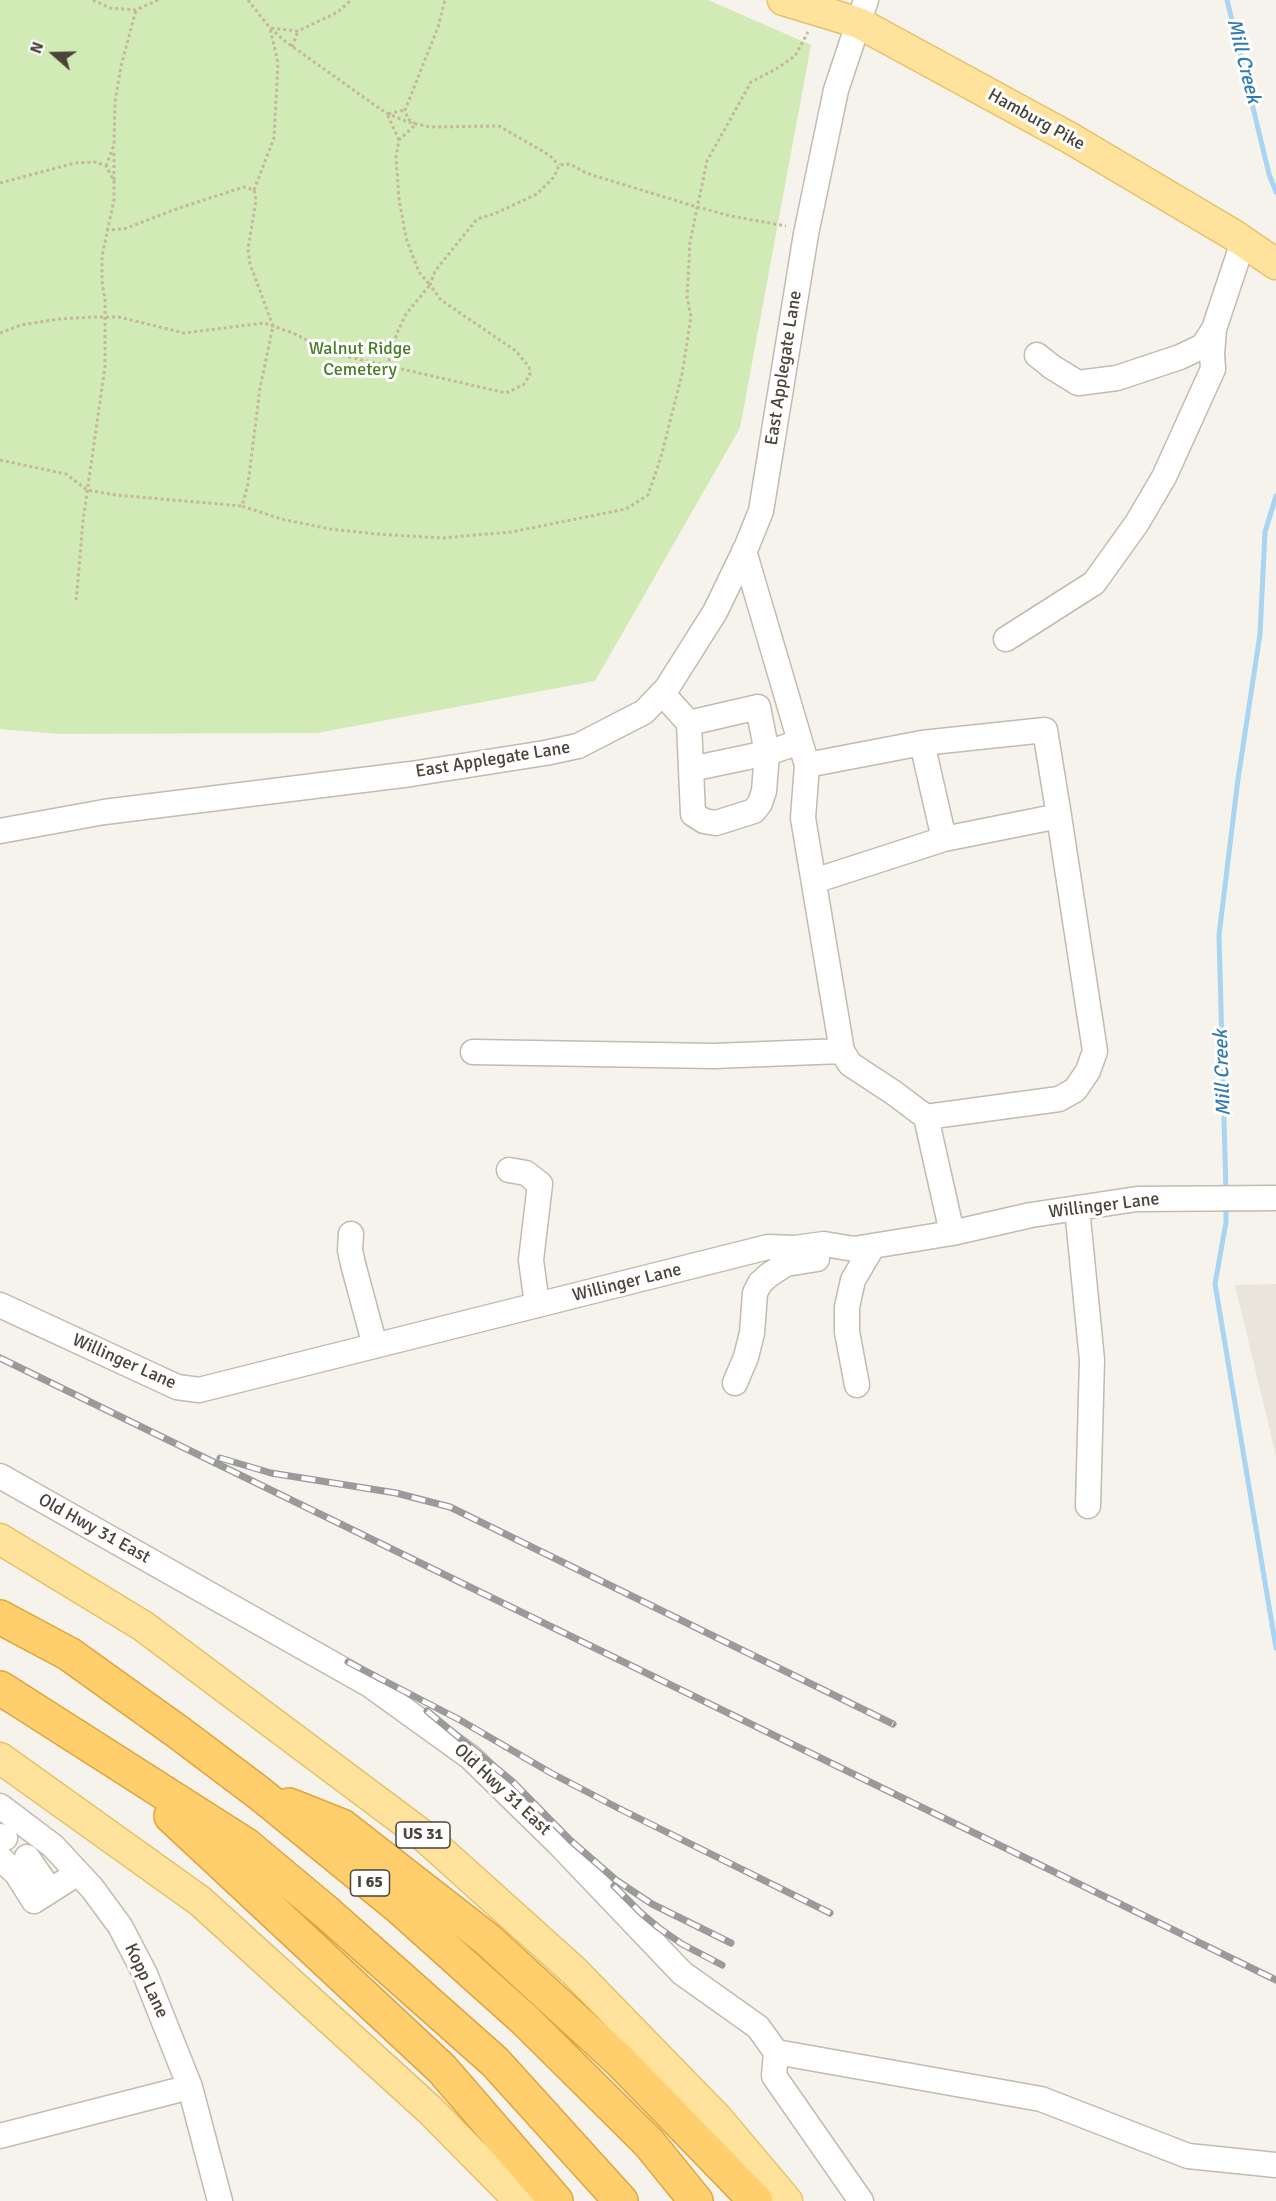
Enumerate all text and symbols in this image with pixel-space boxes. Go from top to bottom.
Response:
water label: Mill Creek [1221,16,1265,106]
north arrow [24,24,84,84]
text: N [26,39,48,57]
street label: Hamburg Pike [984,84,1088,156]
street label: East Applegate Lane [761,289,807,447]
park label: Walnut Ridge Cemetery [309,338,411,380]
street label: East Applegate Lane [414,737,572,783]
water label: Mill Creek [1209,1029,1237,1117]
street label: Willinger Lane [1047,1188,1161,1224]
street label: Willinger Lane [570,1259,684,1307]
street label: Willinger Lane [69,1329,179,1395]
street label: Old Hwy 31 East [34,1489,154,1569]
street label: Old Hwy 31 East [449,1740,555,1840]
road number: US 31 [396,1822,450,1848]
road number: I 65 [350,1870,389,1896]
street label: Kopp Lane [119,1940,173,2022]

